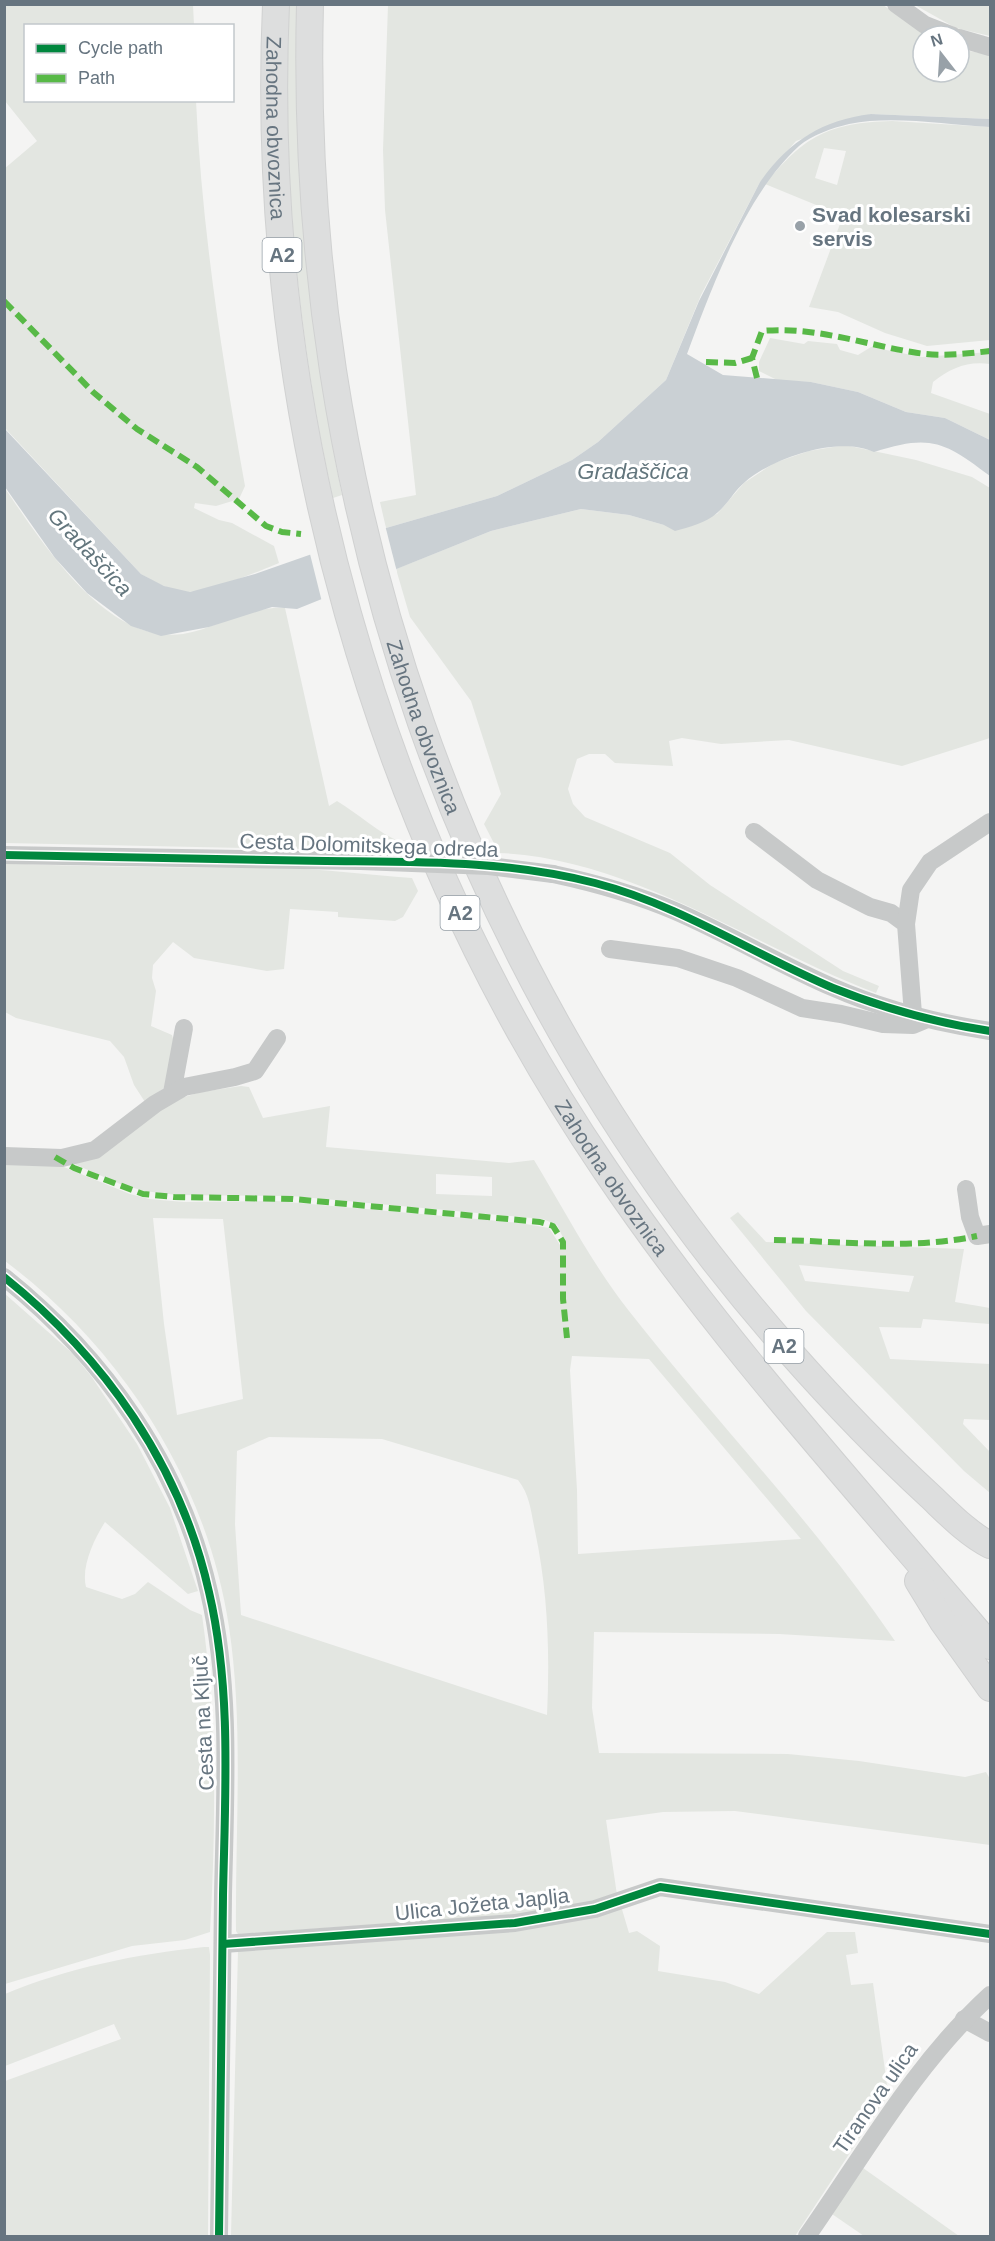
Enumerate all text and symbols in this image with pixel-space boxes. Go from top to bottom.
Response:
legend [24,24,234,102]
north arrow [911,24,971,84]
text: N [929,30,945,50]
street label: Zahodna obvoznica [263,36,290,221]
text: Cycle path [78,38,163,58]
text: Path [78,68,115,88]
place label: Svad kolesarski servis [812,203,971,250]
marker: Svad kolesarski servis [793,219,807,233]
road number: A2 [262,238,302,272]
water label: Gradaščica [577,459,689,484]
water label: Gradaščica [43,503,137,601]
street label: Zahodna obvoznica [383,637,466,818]
street label: Cesta Dolomitskega odreda [239,829,499,861]
road number: A2 [440,896,480,930]
street label: Zahodna obvoznica [551,1095,674,1260]
road number: A2 [764,1329,804,1363]
street label: Cesta na Ključ [188,1655,218,1791]
street label: Ulica Jožeta Japlja [394,1883,571,1925]
street label: Tiranova ulica [828,2038,922,2158]

